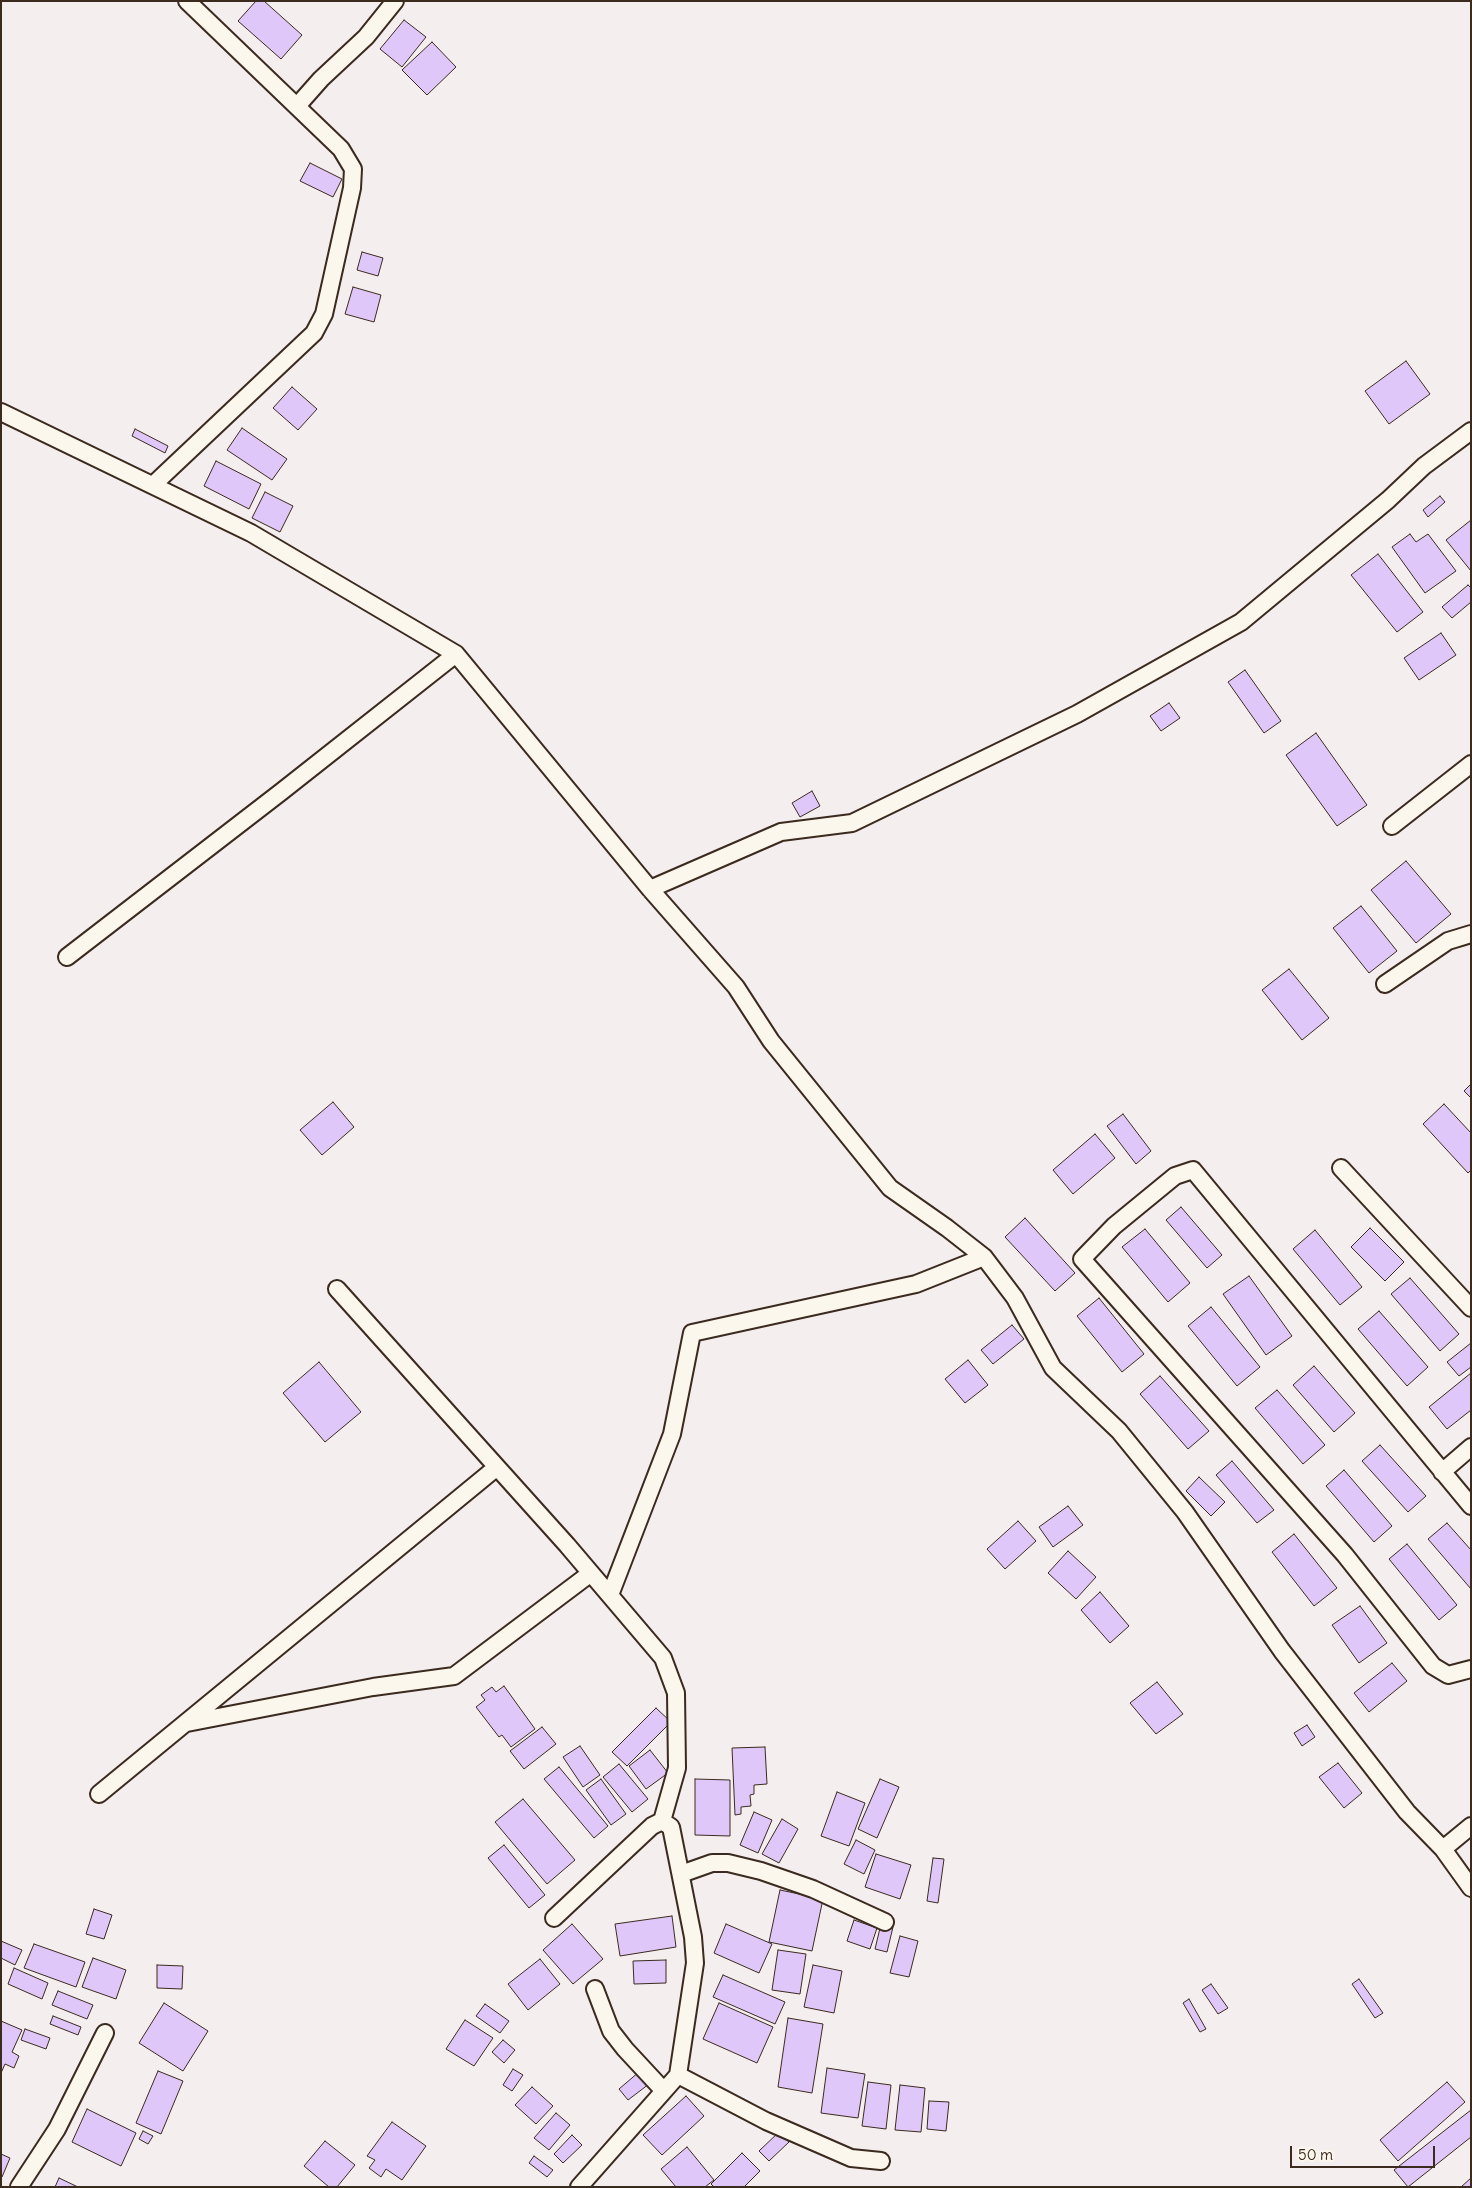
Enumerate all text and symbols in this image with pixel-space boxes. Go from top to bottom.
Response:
scale bar [1292,2136,1437,2168]
text: 50 m [1298,2145,1333,2164]

